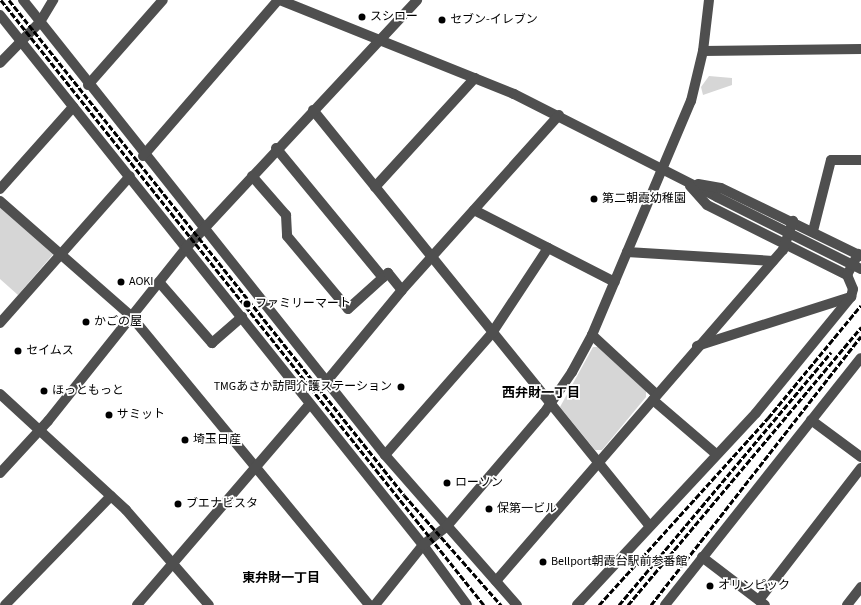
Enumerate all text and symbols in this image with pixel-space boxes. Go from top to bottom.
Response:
place label: スシロー [370,10,418,24]
marker: スシロー [357,12,367,22]
place label: セブン-イレブン [450,13,538,27]
marker: セブン-イレブン [437,15,447,25]
place label: 第二朝霞幼稚園 [602,192,686,206]
marker: 第二朝霞幼稚園 [589,194,599,204]
place label: AOKI [129,275,153,289]
marker: AOKI [116,277,126,287]
place label: ファミリーマート [255,297,351,311]
marker: ファミリーマート [242,299,252,309]
place label: かごの屋 [94,315,142,329]
marker: かごの屋 [81,317,91,327]
place label: セイムス [26,344,74,358]
marker: セイムス [13,346,23,356]
place label: TMGあさか訪問介護ステーション [213,380,392,394]
marker: TMGあさか訪問介護ステーション [395,381,407,393]
place label: ほっともっと [52,384,124,398]
district label: 西弁財一丁目 [502,385,580,401]
marker: ほっともっと [39,386,49,396]
place label: サミット [117,408,165,422]
marker: サミット [104,410,114,420]
place label: 埼玉日産 [193,433,241,447]
marker: 埼玉日産 [180,435,190,445]
place label: ローソン [455,476,503,490]
marker: ローソン [442,478,452,488]
place label: ブエナビスタ [186,497,258,511]
marker: ブエナビスタ [173,499,183,509]
place label: 保第一ビル [497,502,557,516]
marker: 保第一ビル [484,504,494,514]
place label: Bellport朝霞台駅前参番館 [551,555,688,569]
marker: Bellport朝霞台駅前参番館 [538,557,548,567]
district label: 東弁財一丁目 [242,570,320,586]
place label: オリンピック [718,579,790,593]
marker: オリンピック [705,581,715,591]

